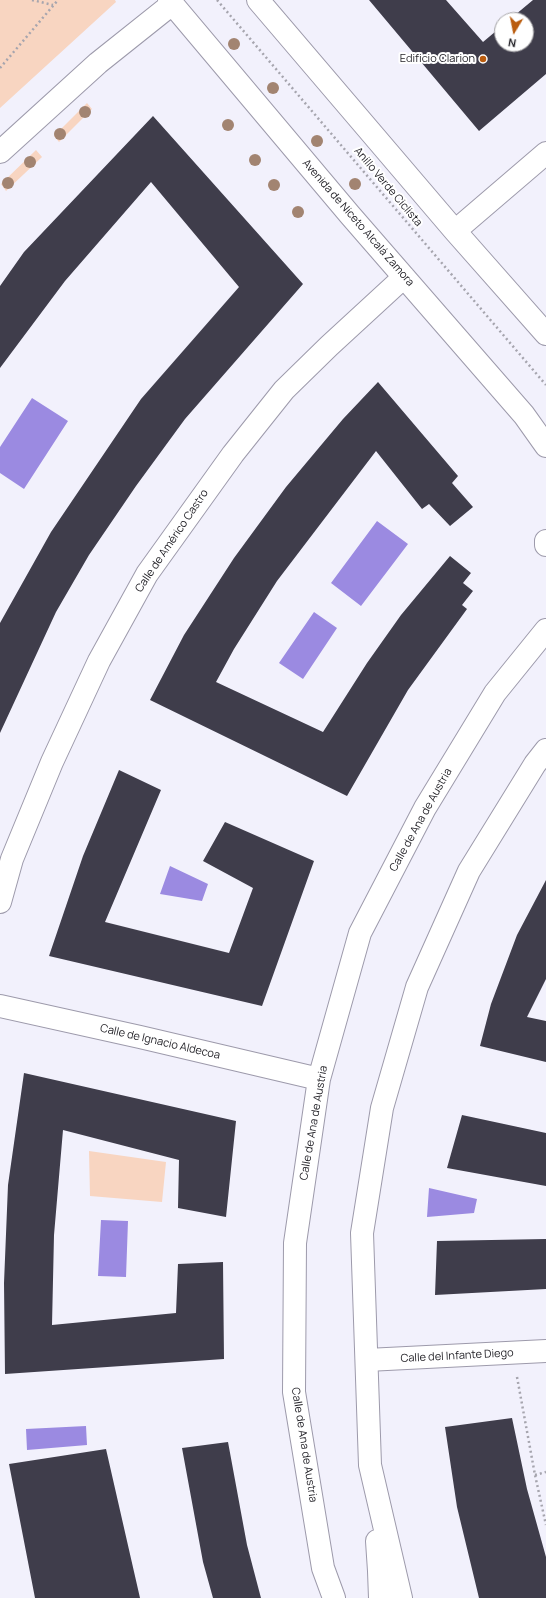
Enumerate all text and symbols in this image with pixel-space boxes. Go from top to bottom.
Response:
north arrow [494,12,534,52]
text: N [507,35,517,51]
place label: Edificio Clarion [400,52,475,66]
marker: Edificio Clarion [478,54,488,64]
street label: Anillo Verde Ciclista [351,145,425,229]
street label: Avenida de Niceto Alcalá Zamora [299,157,417,289]
street label: Calle de Américo Castro [133,487,211,595]
street label: Calle de Ana de Austria [387,766,455,874]
street label: Calle de Ignacio Aldecoa [99,1022,221,1062]
street label: Calle de Ana de Austria [297,1065,331,1181]
street label: Calle del Infante Diego [400,1346,514,1366]
street label: Calle de Ana de Austria [288,1387,320,1503]

